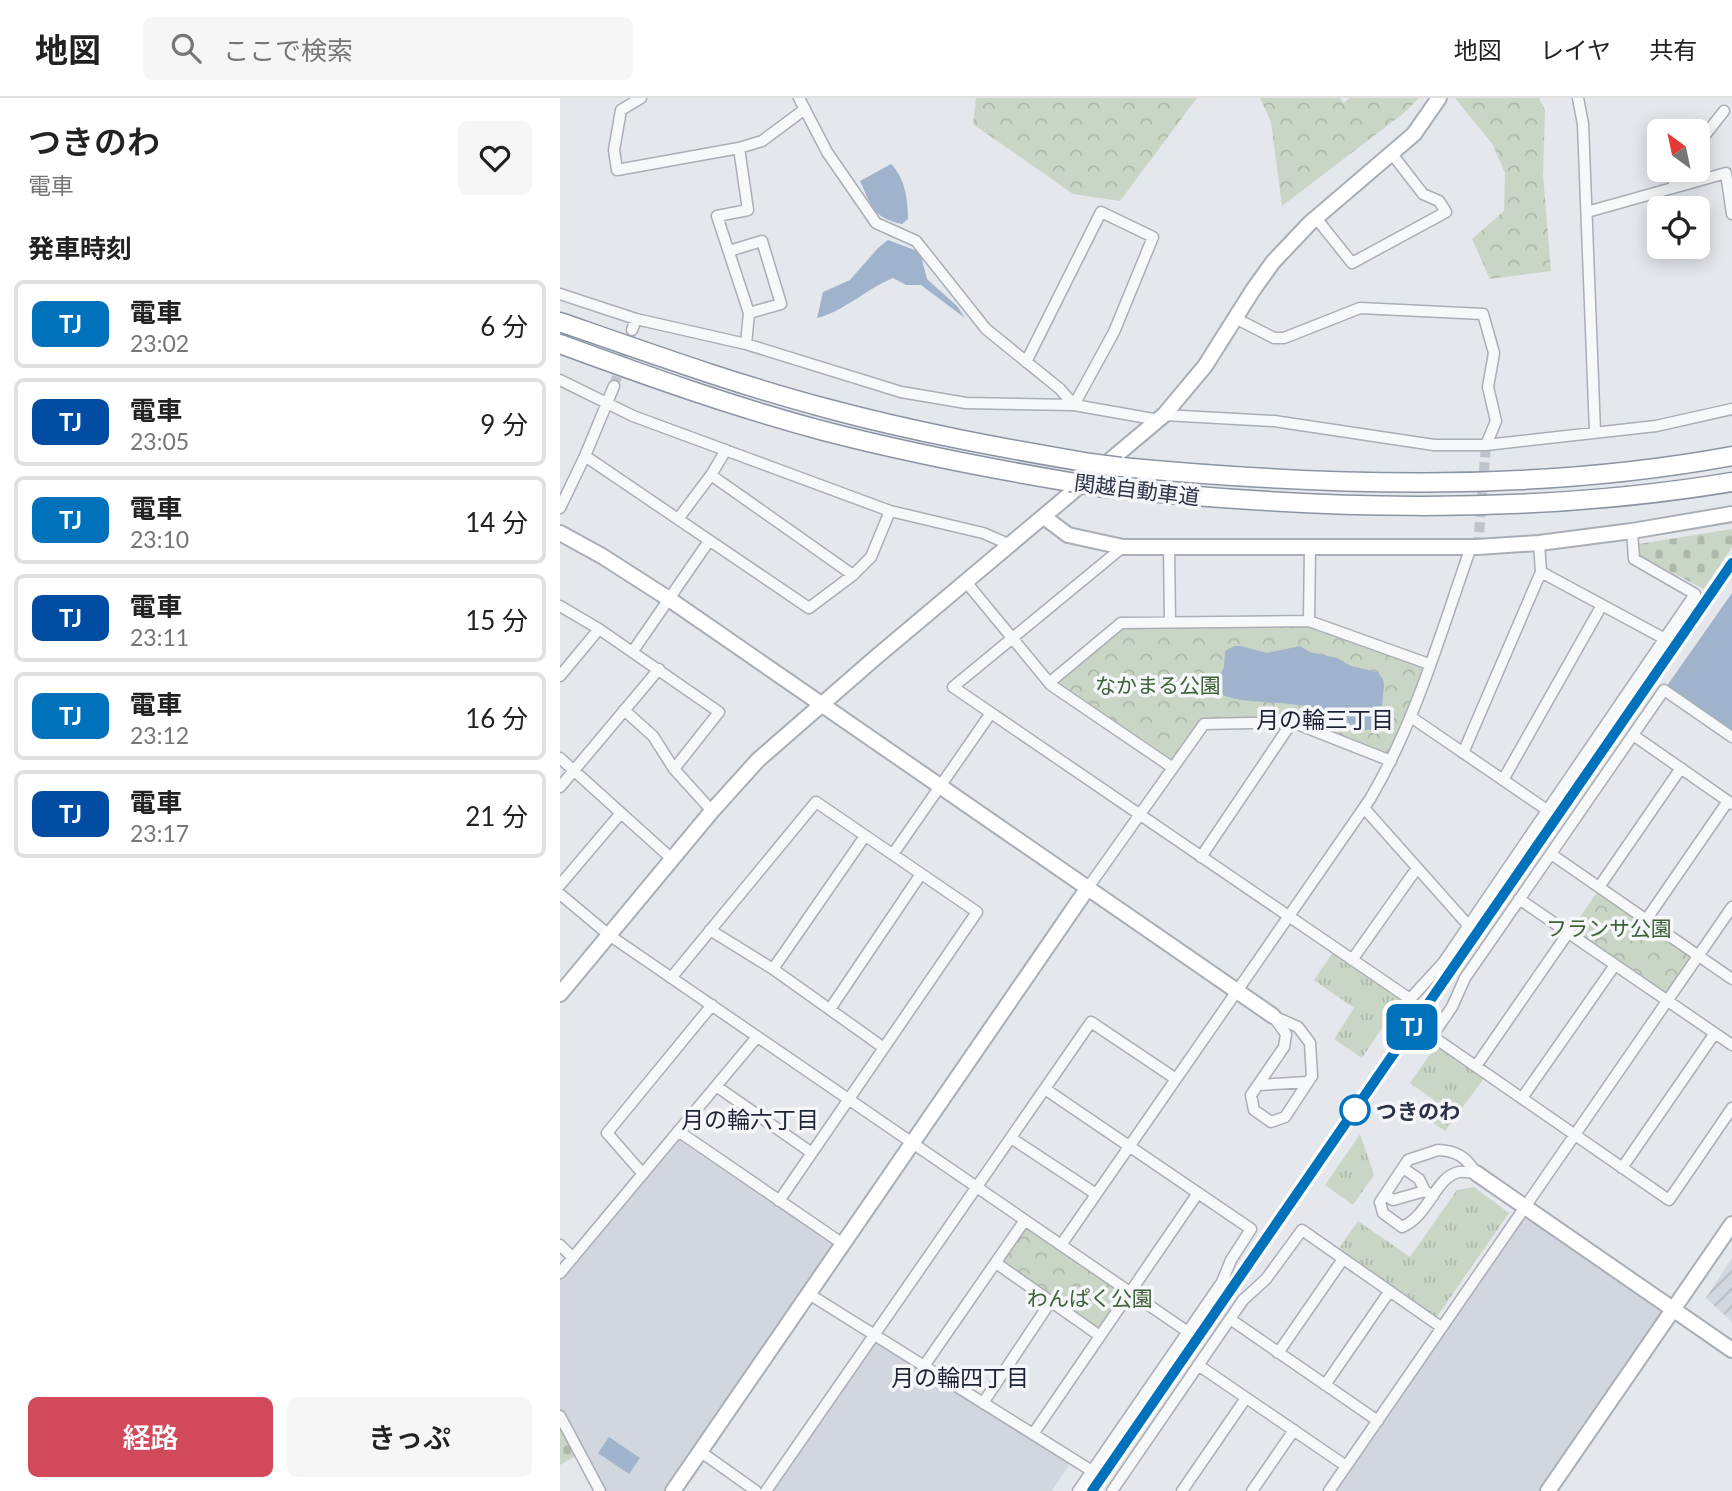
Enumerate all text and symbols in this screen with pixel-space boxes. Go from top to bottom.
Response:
search box [143,17,633,80]
text: 地図 [35,29,101,69]
icon: search [167,29,205,67]
text: ここで検索 [223,34,353,66]
text: 地図 [1454,35,1502,64]
text: レイヤ [1540,35,1611,64]
text: 共有 [1649,35,1697,64]
north arrow [1647,119,1710,182]
map controls [1647,119,1710,259]
text: つきのわ [28,121,160,161]
button: heart [458,121,532,195]
text: 電車 [28,171,74,199]
button: locate [1647,196,1710,259]
text: 発車時刻 [28,232,132,264]
text: 電車 [130,296,182,328]
text: TJ [59,309,82,338]
text: 6 分 [480,310,528,342]
text: 23:02 [130,329,189,357]
text: 電車 [130,394,182,426]
text: TJ [59,407,82,436]
text: 9 分 [480,408,528,440]
text: 23:05 [130,427,189,455]
street label: 関越自動車道 [1073,469,1201,509]
text: 電車 [130,492,182,524]
text: TJ [59,505,82,534]
text: 14 分 [465,506,528,538]
text: 23:10 [130,525,189,553]
text: 電車 [130,590,182,622]
text: TJ [59,603,82,632]
text: 15 分 [465,604,528,636]
text: 23:11 [130,623,189,651]
park label: なかまる公園 [1095,672,1221,697]
text: 電車 [130,688,182,720]
text: TJ [59,701,82,730]
text: 16 分 [465,702,528,734]
district label: 月の輪三丁目 [1256,705,1394,733]
text: 23:12 [130,721,189,749]
text: 電車 [130,786,182,818]
text: TJ [59,799,82,828]
text: 21 分 [465,800,528,832]
text: 23:17 [130,819,189,847]
park label: フランサ公園 [1546,915,1672,940]
line badge: TJ [1380,1004,1444,1050]
text: TJ [1400,1012,1424,1041]
marker: つきのわ [1340,1095,1370,1125]
place label: つきのわ [1376,1098,1460,1123]
district label: 月の輪六丁目 [681,1105,819,1133]
park label: わんぱく公園 [1027,1285,1153,1310]
district label: 月の輪四丁目 [891,1363,1029,1391]
button: 経路 [28,1397,273,1477]
button: きっぷ [287,1397,532,1477]

